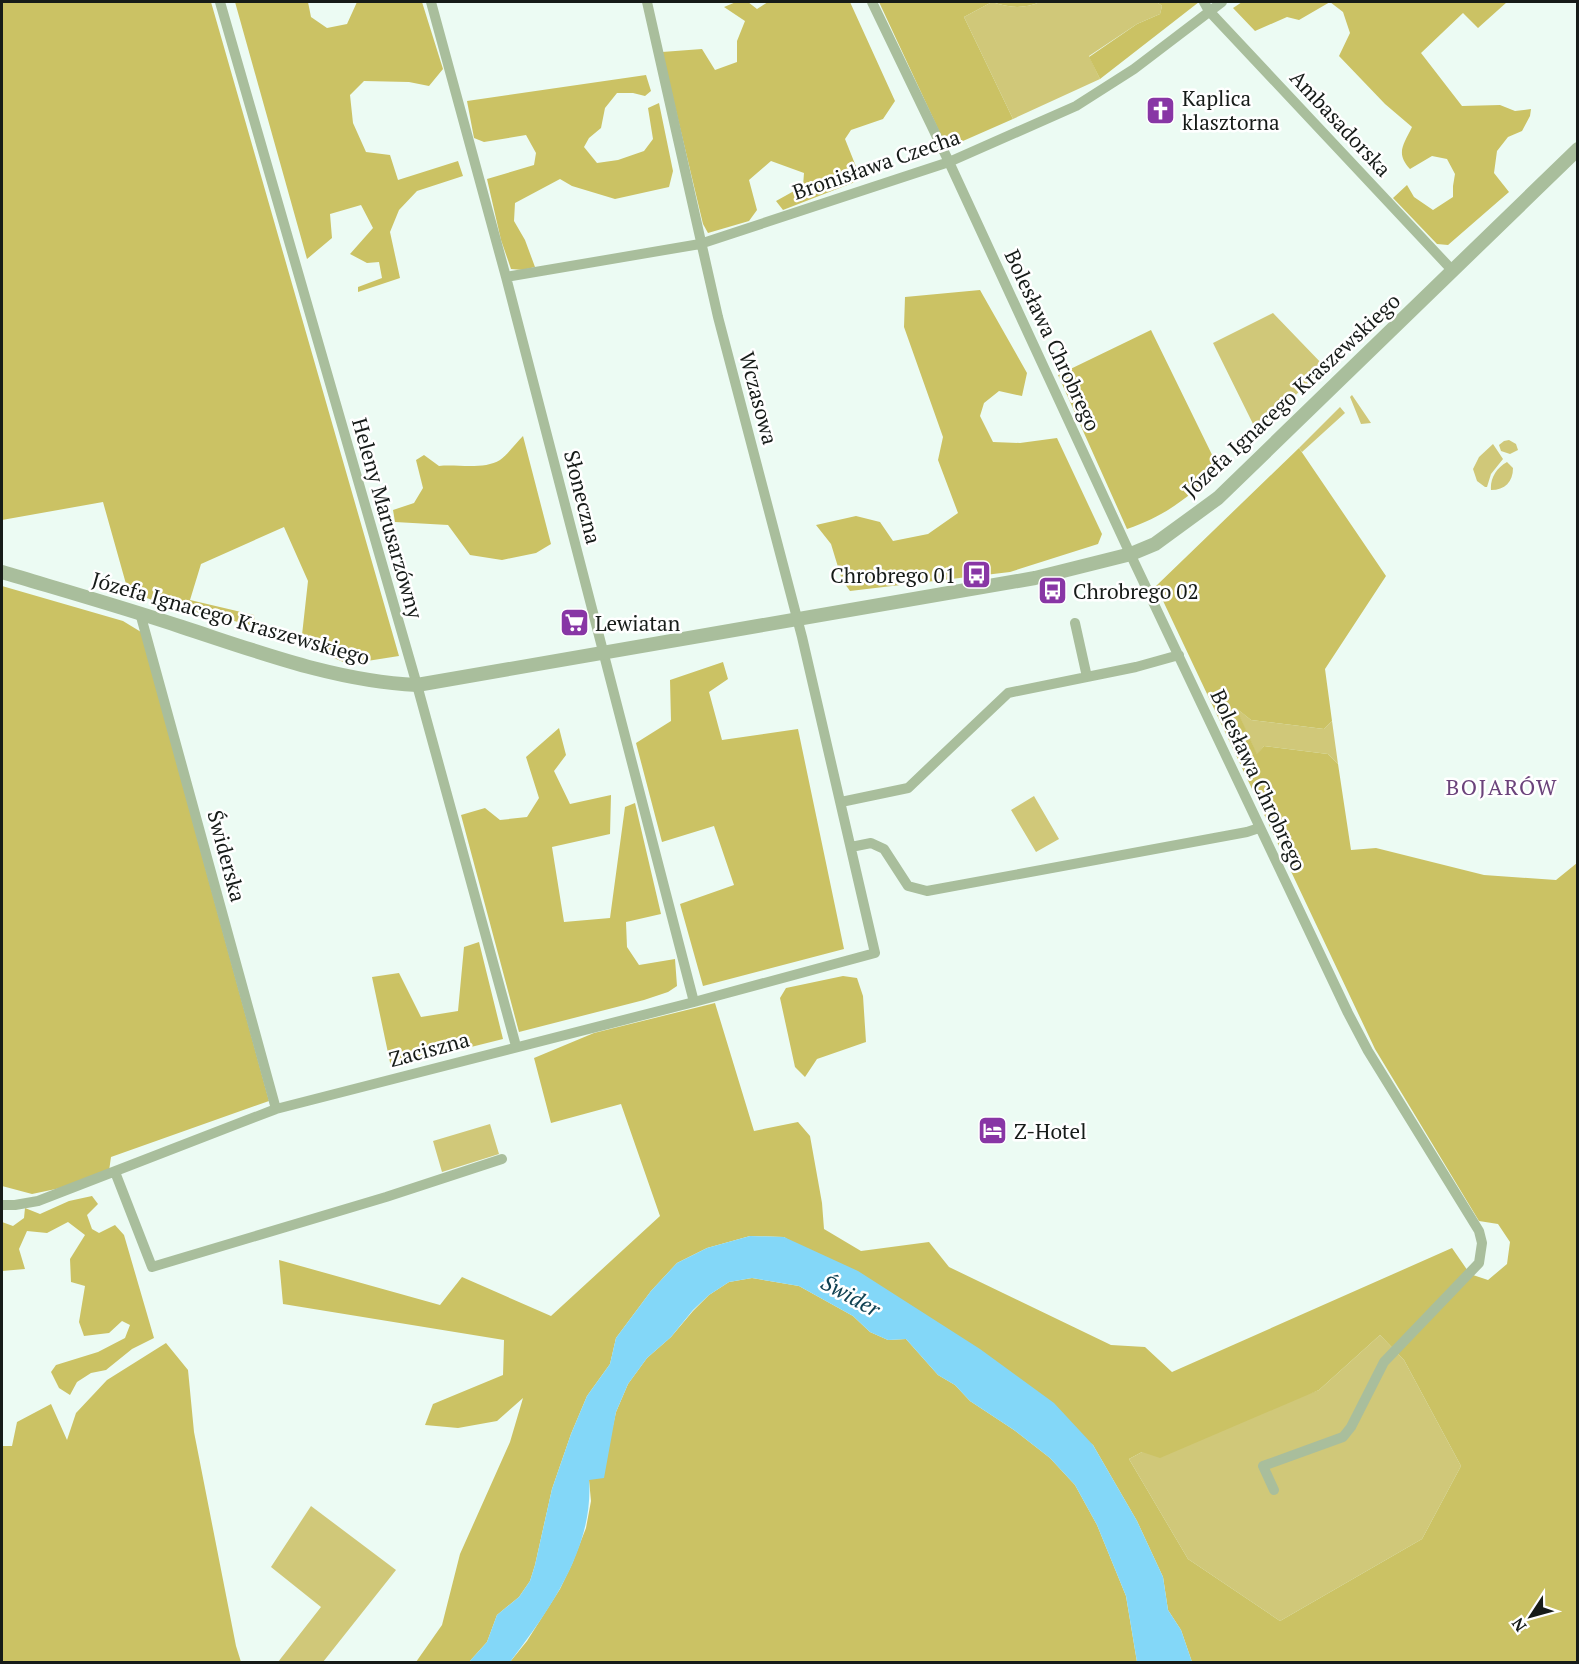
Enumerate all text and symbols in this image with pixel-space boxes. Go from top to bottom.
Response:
street label: Ambasadorska [1284,64,1398,183]
place label: Kaplica klasztorna [1182,84,1280,136]
church icon: Kaplica klasztorna [1145,94,1177,126]
street label: Bronisława Czecha [789,122,964,206]
street label: Bolesława Chrobrego [999,245,1107,435]
street label: Józefa Ignacego Kraszewskiego [1176,287,1406,503]
street label: Wczasowa [733,349,785,448]
street label: Heleny Marusarzówny [346,415,430,622]
street label: Słoneczna [558,447,608,547]
bus stop icon: Chrobrego 01 [961,559,993,591]
place label: Chrobrego 01 [830,561,956,589]
street label: Józefa Ignacego Kraszewskiego [89,565,373,671]
bus stop icon: Chrobrego 02 [1036,575,1068,607]
place label: Chrobrego 02 [1073,577,1199,605]
supermarket icon: Lewiatan [558,607,590,639]
place label: Lewiatan [595,609,681,637]
street label: Bolesława Chrobrego [1205,685,1313,875]
district label: BOJARÓW [1446,772,1558,801]
street label: Świderska [201,807,253,905]
street label: Zaciszna [386,1025,473,1073]
hotel icon: Z-Hotel [977,1115,1009,1147]
place label: Z-Hotel [1014,1117,1086,1145]
water label: Świder [816,1267,887,1324]
north arrow [1501,1586,1561,1646]
text: N [1506,1613,1531,1636]

